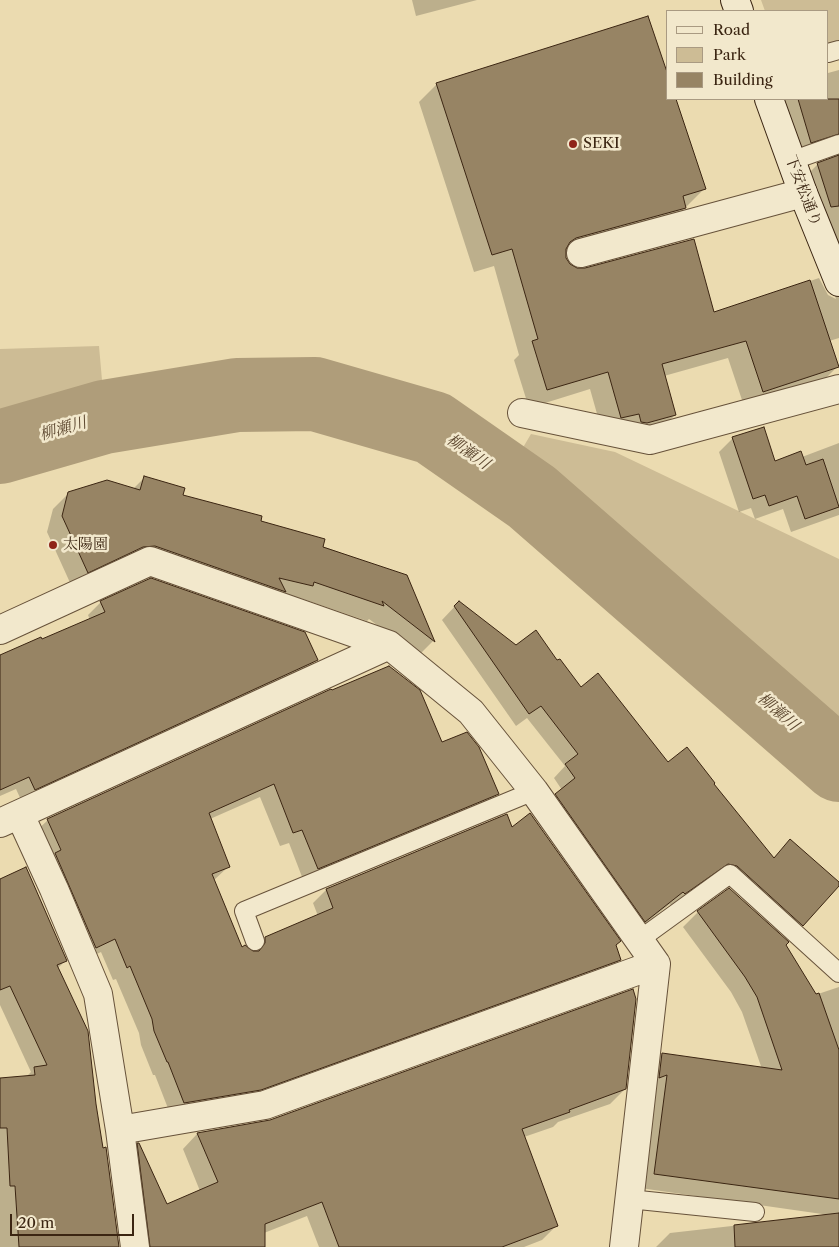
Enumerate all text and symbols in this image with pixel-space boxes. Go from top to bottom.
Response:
legend [666,10,829,100]
text: Road [713,20,750,39]
text: Park [713,45,746,64]
text: Building [713,70,773,89]
place label: SEKI [583,135,620,153]
marker: SEKI [567,138,579,150]
street label: 下安松通り [781,153,825,229]
water label: 柳瀬川 [37,413,89,445]
water label: 柳瀬川 [443,430,493,474]
place label: 太陽園 [63,536,108,554]
marker: 太陽園 [47,539,59,551]
water label: 柳瀬川 [754,689,802,735]
scale bar [12,1204,136,1236]
text: 20 m [18,1213,54,1232]

